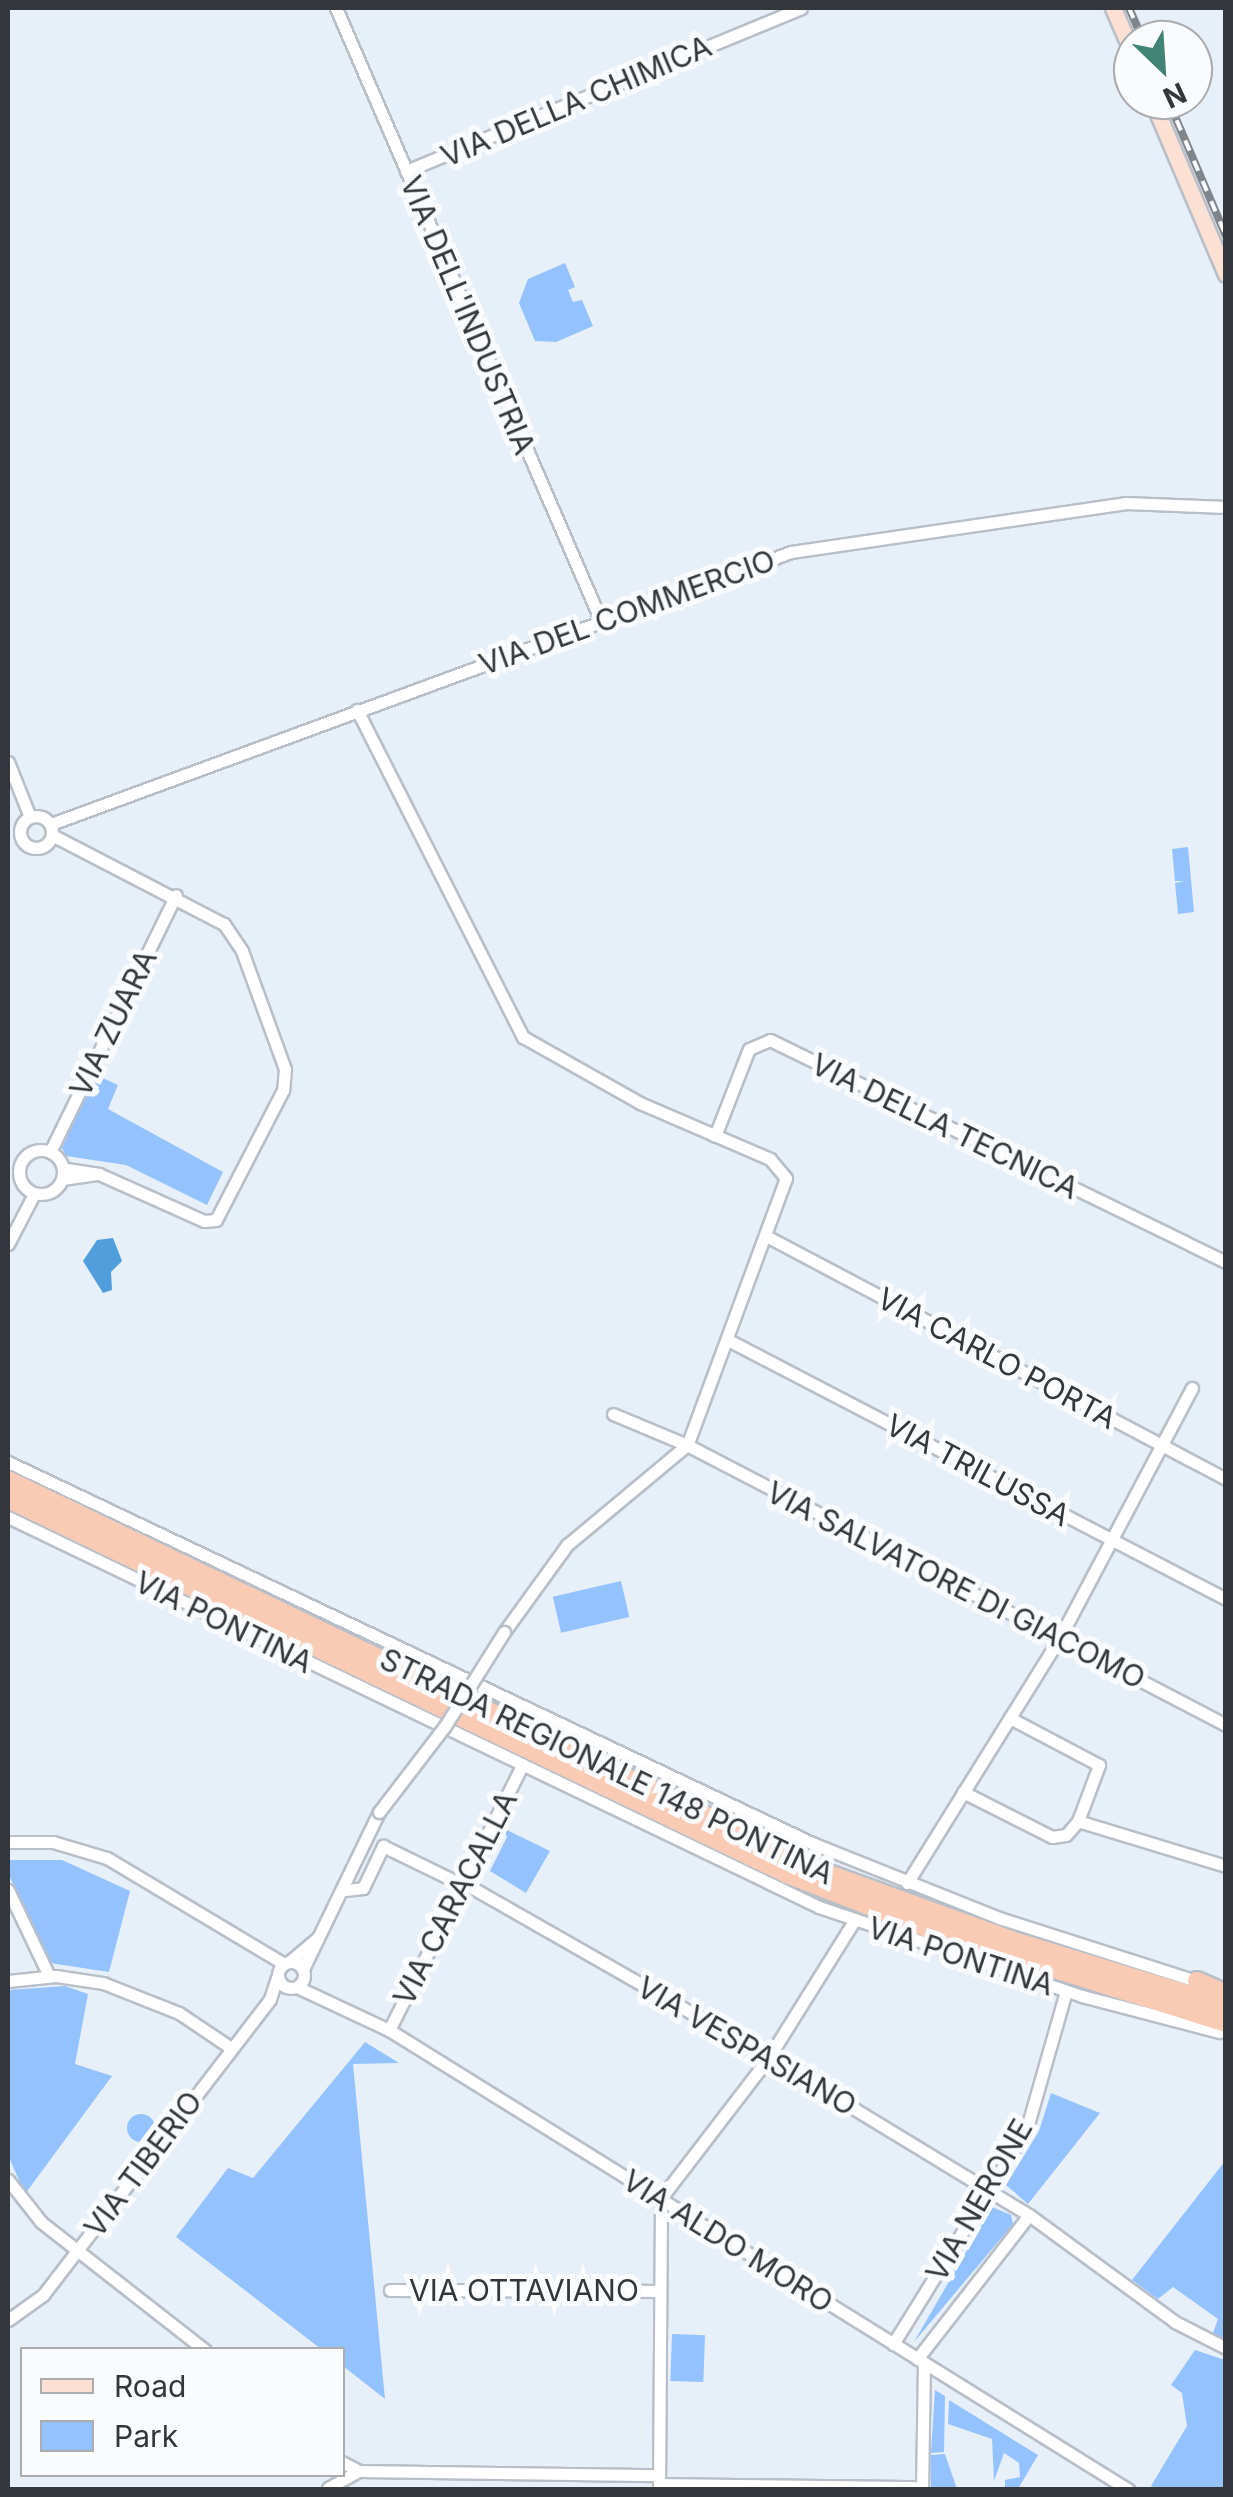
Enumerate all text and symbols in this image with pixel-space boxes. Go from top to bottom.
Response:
north arrow [1113,20,1213,120]
street label: VIA DELLA CHIMICA [435,28,717,174]
text: N [1158,75,1192,115]
street label: VIA DELL'INDUSTRIA [393,170,543,460]
street label: VIA DEL COMMERCIO [474,542,780,682]
street label: VIA ZUARA [62,944,164,1102]
street label: VIA DELLA TECNICA [806,1046,1084,1206]
street label: VIA CARLO PORTA [871,1280,1123,1436]
street label: VIA TRILUSSA [880,1406,1076,1534]
street label: VIA SALVATORE DI GIACOMO [761,1474,1151,1696]
street label: VIA PONTINA [129,1563,319,1681]
street label: STRADA REGIONALE 148 PONTINA [374,1640,840,1892]
street label: VIA CARACALLA [385,1785,525,2011]
street label: VIA PONTINA [864,1909,1058,2003]
street label: VIA VESPASIANO [631,1969,863,2123]
street label: VIA TIBERIO [76,2084,210,2244]
street label: VIA NERONE [918,2112,1040,2288]
street label: VIA ALDO MORO [616,2162,840,2320]
street label: VIA OTTAVIANO [409,2272,639,2308]
legend [20,2347,345,2477]
text: Road [114,2368,186,2404]
text: Park [114,2418,178,2454]

